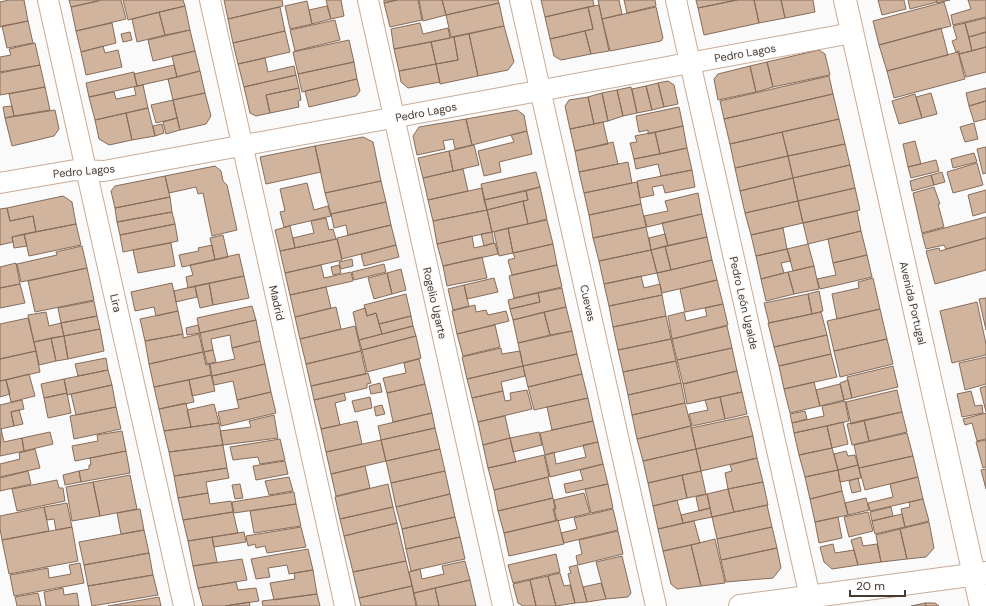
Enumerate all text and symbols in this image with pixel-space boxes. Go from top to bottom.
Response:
street label: Pedro Lagos [713,41,777,65]
street label: Pedro Lagos [394,99,458,125]
street label: Pedro Lagos [52,161,116,181]
street label: Pedro León Ugalde [726,255,762,351]
street label: Avenida Portugal [897,260,929,346]
street label: Rogelio Ugarte [420,266,450,340]
street label: Cuevas [577,283,599,323]
street label: Madrid [266,284,288,322]
street label: Lira [107,292,125,314]
scale bar [850,572,905,598]
text: 20 m [856,578,885,594]

